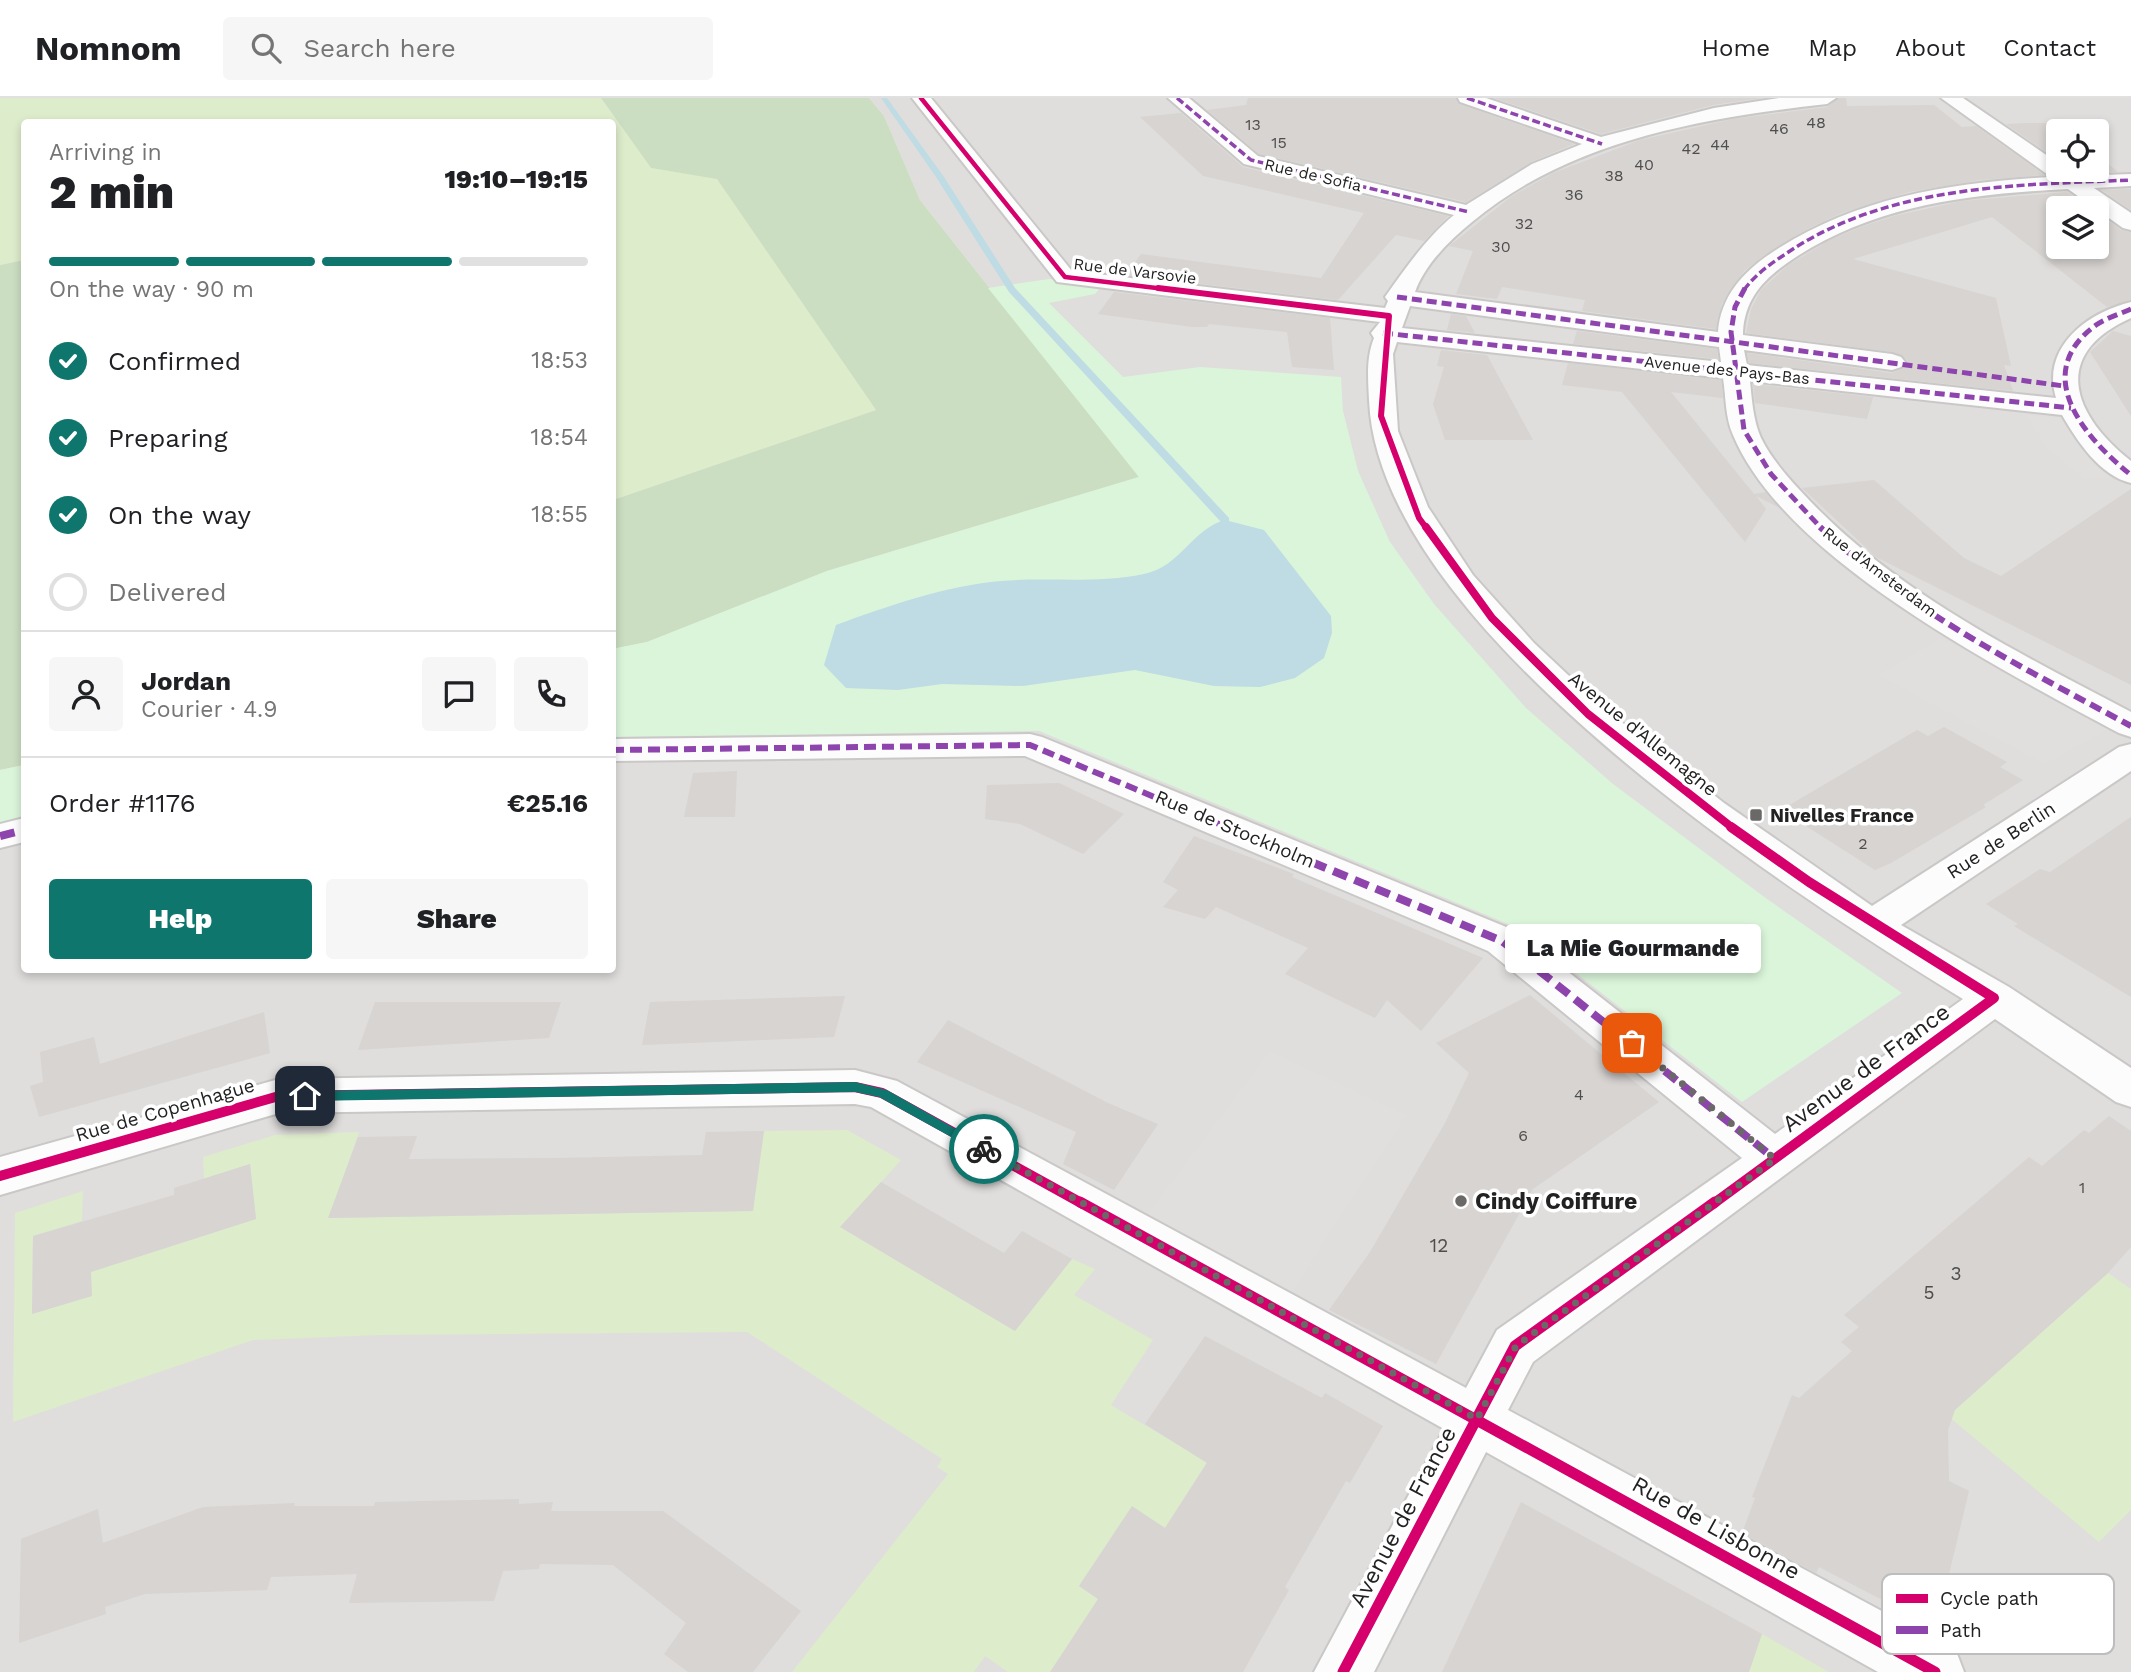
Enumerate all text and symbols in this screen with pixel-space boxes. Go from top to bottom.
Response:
search box [223,17,713,80]
text: Nomnom [35,29,181,68]
icon: search [247,29,285,67]
text: Search here [303,33,456,63]
text: Home [1702,34,1770,62]
text: Map [1808,34,1857,62]
text: About [1895,34,1965,62]
text: Contact [2003,34,2096,62]
house number: 48 [1806,113,1826,132]
house number: 13 [1245,115,1261,134]
house number: 46 [1769,119,1789,138]
map controls [2046,119,2109,259]
button: locate [2046,119,2109,182]
house number: 15 [1271,133,1287,152]
house number: 44 [1710,135,1730,154]
text: Arriving in [49,139,162,166]
house number: 42 [1681,139,1701,158]
street label: Rue de Sofia [1263,155,1363,195]
house number: 40 [1634,155,1654,174]
text: 19:10–19:15 [445,164,588,194]
text: 2 min [49,165,174,219]
house number: 38 [1604,166,1624,185]
house number: 36 [1564,185,1584,204]
button: layers [2046,196,2109,259]
house number: 32 [1515,214,1533,233]
house number: 30 [1491,237,1511,256]
street label: Rue de Varsovie [1072,254,1198,288]
text: On the way · 90 m [49,276,254,303]
icon: check [49,342,87,380]
text: Confirmed [108,346,241,376]
text: 18:53 [531,347,588,374]
street label: Avenue des Pays-Bas [1643,352,1811,388]
icon: check [49,419,87,457]
text: Preparing [108,423,228,453]
text: 18:54 [531,424,588,451]
icon: check [49,496,87,534]
text: On the way [108,500,251,530]
text: 18:55 [531,501,588,528]
street label: Rue d'Amsterdam [1819,523,1941,621]
text: Delivered [108,577,227,607]
button: person [49,657,123,731]
button: chat [422,657,496,731]
button: phone [514,657,588,731]
text: Jordan [141,666,231,696]
street label: Avenue d'Allemagne [1564,667,1722,801]
text: Courier · 4.9 [141,696,277,723]
street label: Rue de Stockholm [1152,785,1318,873]
text: Order #1176 [49,788,195,818]
text: €25.16 [507,788,588,818]
street label: Rue de Berlin [1942,796,2060,884]
place label: Nivelles France [1770,804,1914,827]
marker: Nivelles France [1748,807,1764,823]
house number: 2 [1858,834,1868,853]
button: Help [49,879,312,959]
button: Share [326,879,588,959]
callout: La Mie Gourmande [1504,924,1760,973]
text: La Mie Gourmande [1527,935,1739,962]
street label: Avenue de France [1777,998,1955,1138]
pin [1602,1013,1662,1073]
icon: bag [1613,1024,1651,1062]
pin [275,1066,335,1126]
street label: Rue de Copenhague [73,1073,257,1147]
icon: home [286,1077,324,1115]
house number: 4 [1574,1085,1584,1104]
courier [949,1114,1019,1184]
house number: 6 [1518,1126,1528,1145]
icon: bike [965,1130,1003,1168]
house number: 1 [2079,1178,2085,1197]
place label: Cindy Coiffure [1475,1188,1637,1215]
marker: Cindy Coiffure [1453,1193,1469,1209]
house number: 12 [1430,1234,1448,1257]
house number: 3 [1950,1262,1962,1285]
house number: 5 [1923,1281,1935,1304]
street label: Avenue de France [1344,1422,1462,1612]
street label: Rue de Lisbonne [1627,1471,1805,1585]
legend [1882,1574,2114,1654]
text: Cycle path [1940,1587,2039,1610]
text: Path [1940,1619,1982,1642]

